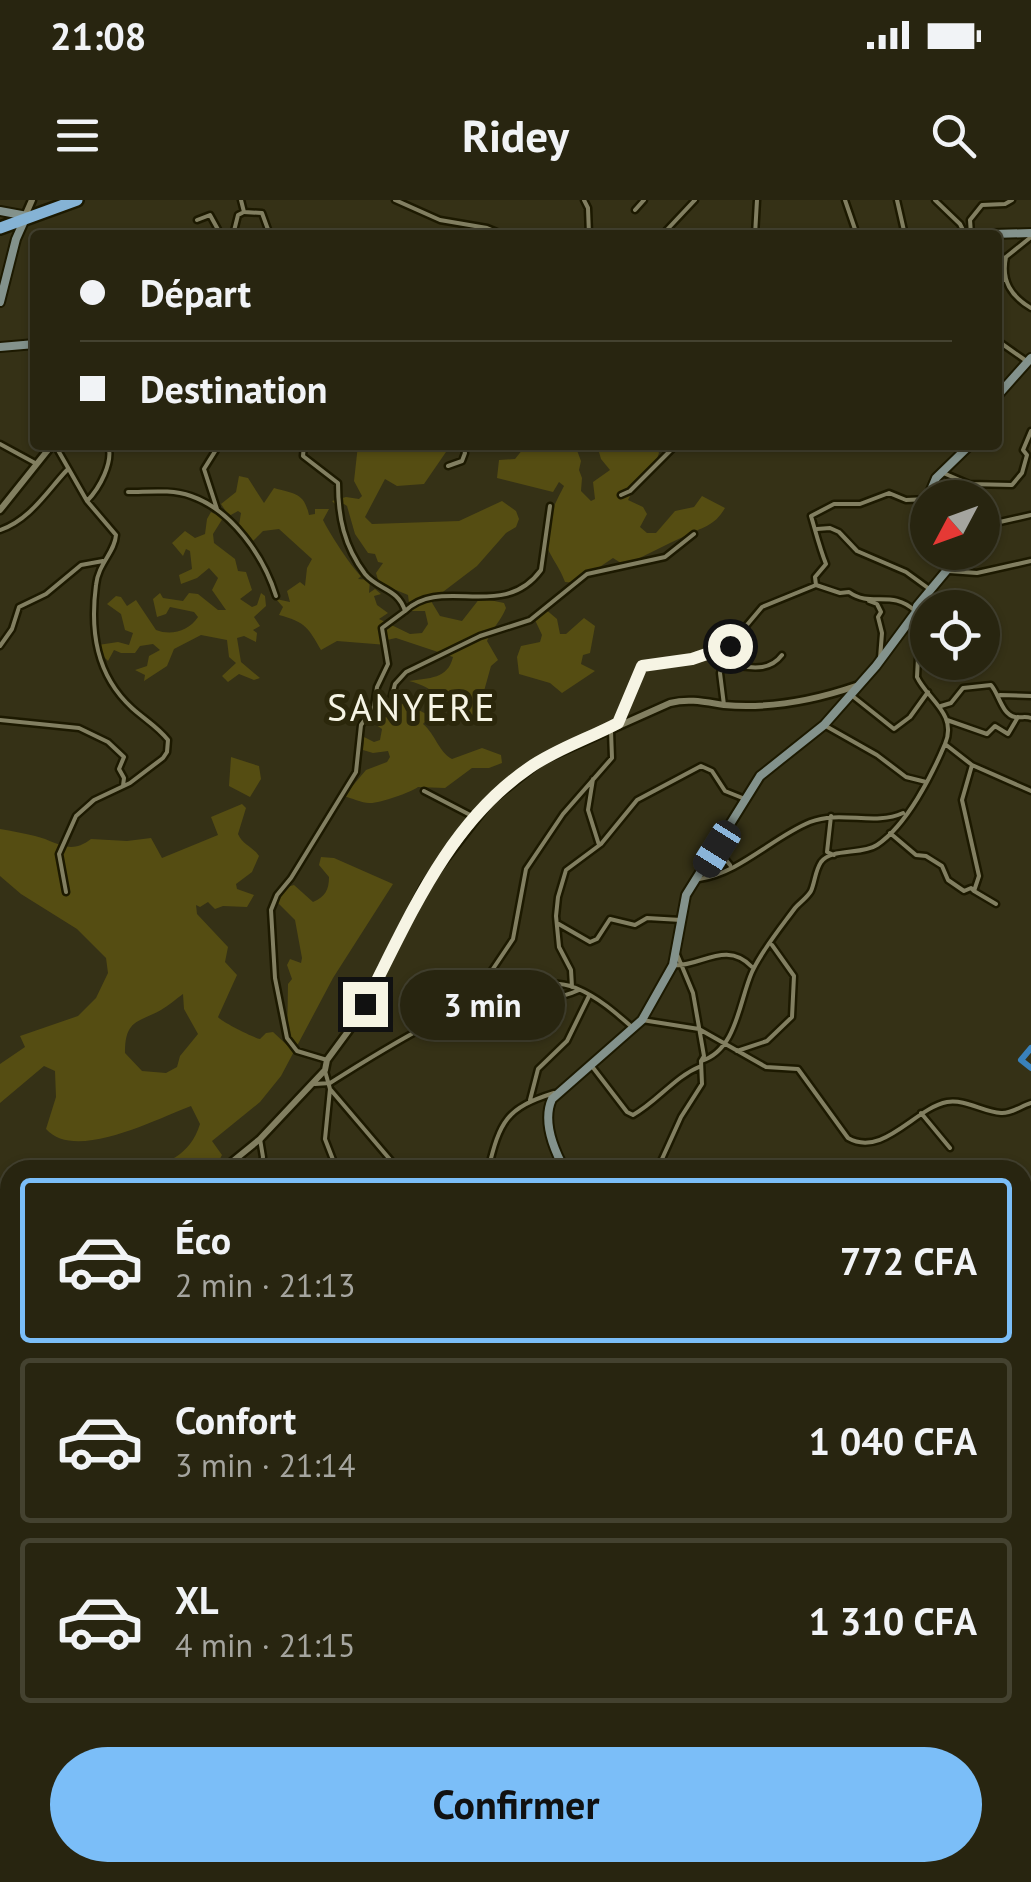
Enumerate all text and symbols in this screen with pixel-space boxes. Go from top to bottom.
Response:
text: 21:08 [50,11,146,60]
text: Ridey [462,106,569,164]
icon: menu [50,108,105,163]
icon: search [926,108,981,163]
text: Départ [140,268,251,317]
text: Destination [140,364,328,413]
north arrow [910,480,1000,570]
map controls [910,480,1000,680]
button: locate [910,590,1000,680]
route start [708,624,753,669]
district label: SANYERE [327,682,497,731]
car [688,816,746,882]
callout: 3 min [400,969,565,1039]
route end [343,982,388,1027]
text: 3 min [443,984,522,1026]
text: Éco [175,1215,231,1264]
icon: car [55,1216,145,1306]
text: 772 CFA [840,1236,977,1285]
text: 2 min · 21:13 [175,1264,355,1306]
text: Confort [175,1395,296,1444]
icon: car [55,1396,145,1486]
text: 1 040 CFA [809,1416,977,1465]
text: 3 min · 21:14 [175,1444,355,1486]
text: XL [175,1575,219,1624]
icon: car [55,1576,145,1666]
text: 1 310 CFA [809,1596,977,1645]
text: 4 min · 21:15 [175,1624,355,1666]
button: Confirmer [50,1747,982,1862]

